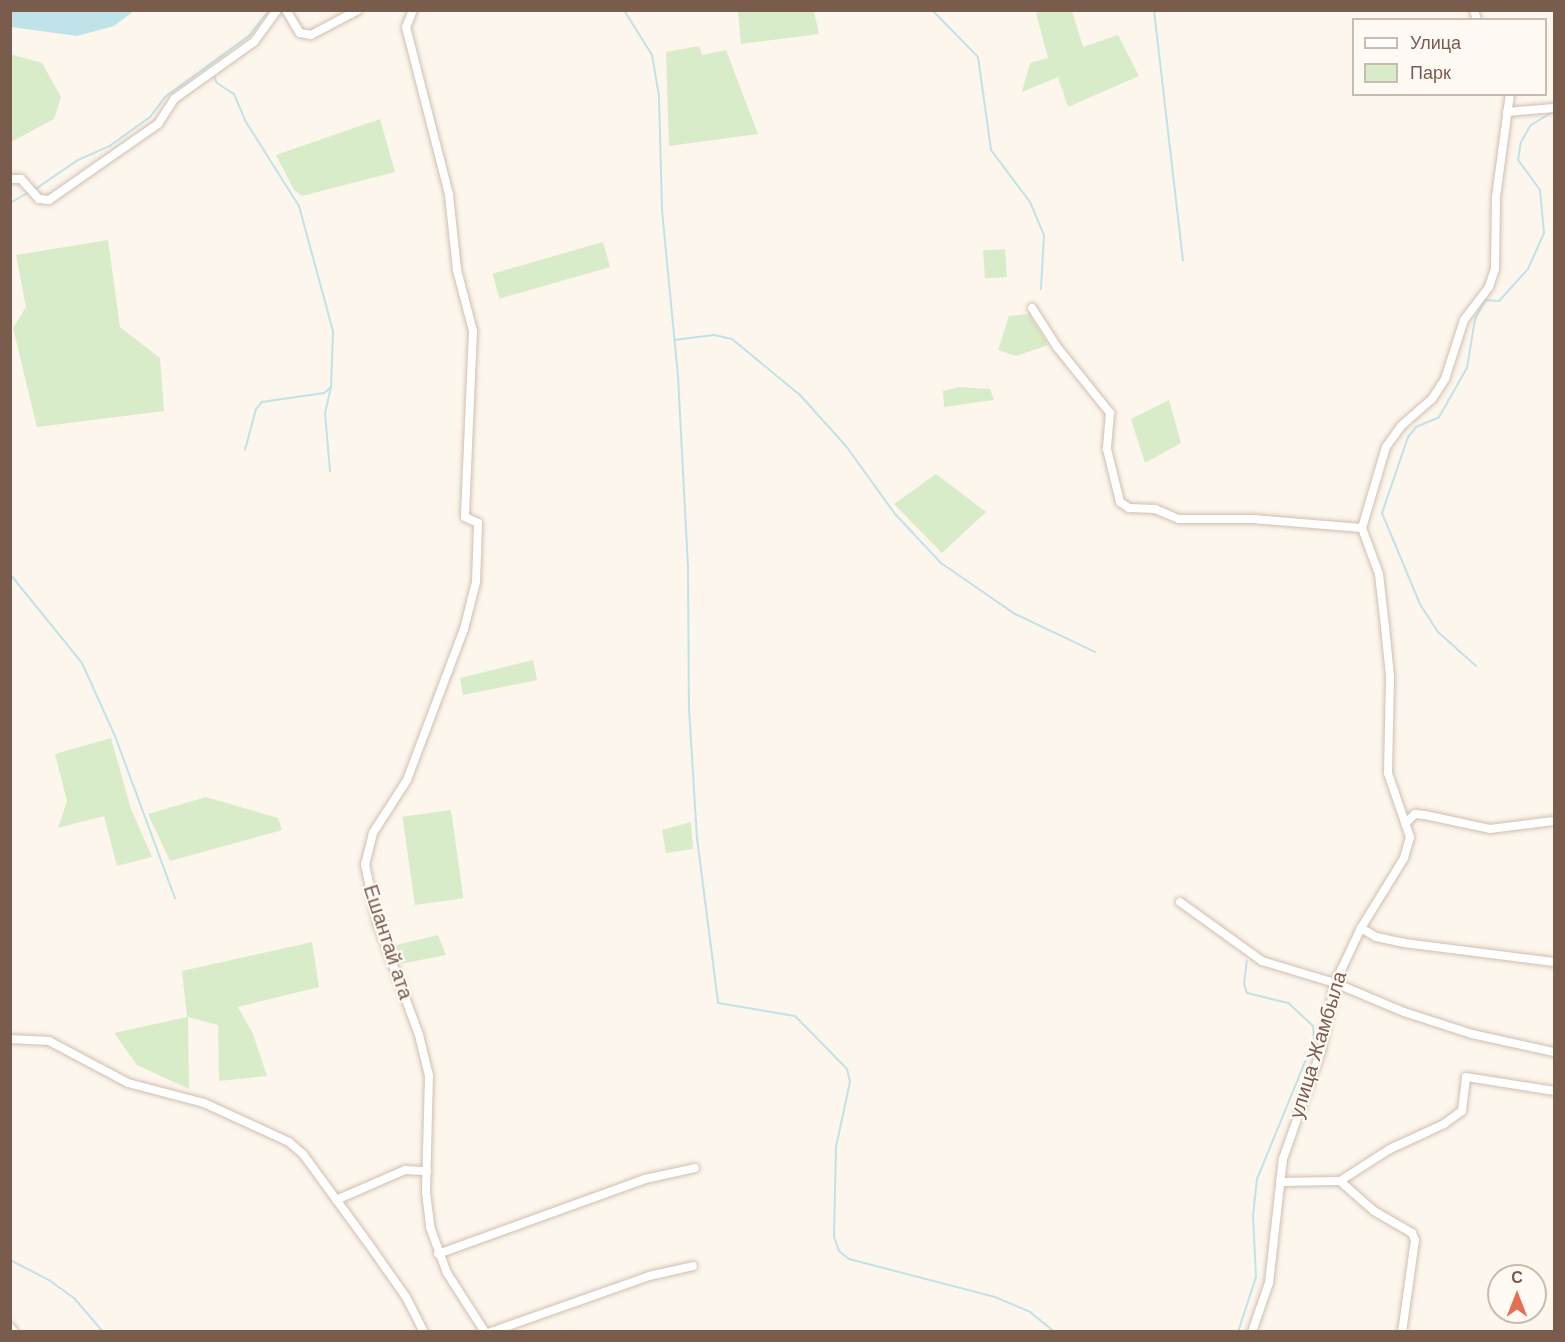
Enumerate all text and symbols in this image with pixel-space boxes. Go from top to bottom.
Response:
legend [1352,18,1547,96]
text: Улица [1410,33,1461,53]
text: Парк [1410,63,1451,83]
street label: Ешантай ата [358,882,418,1002]
street label: улица Жамбыла [1284,969,1352,1121]
north arrow [1487,1264,1547,1324]
text: С [1511,1269,1523,1286]

